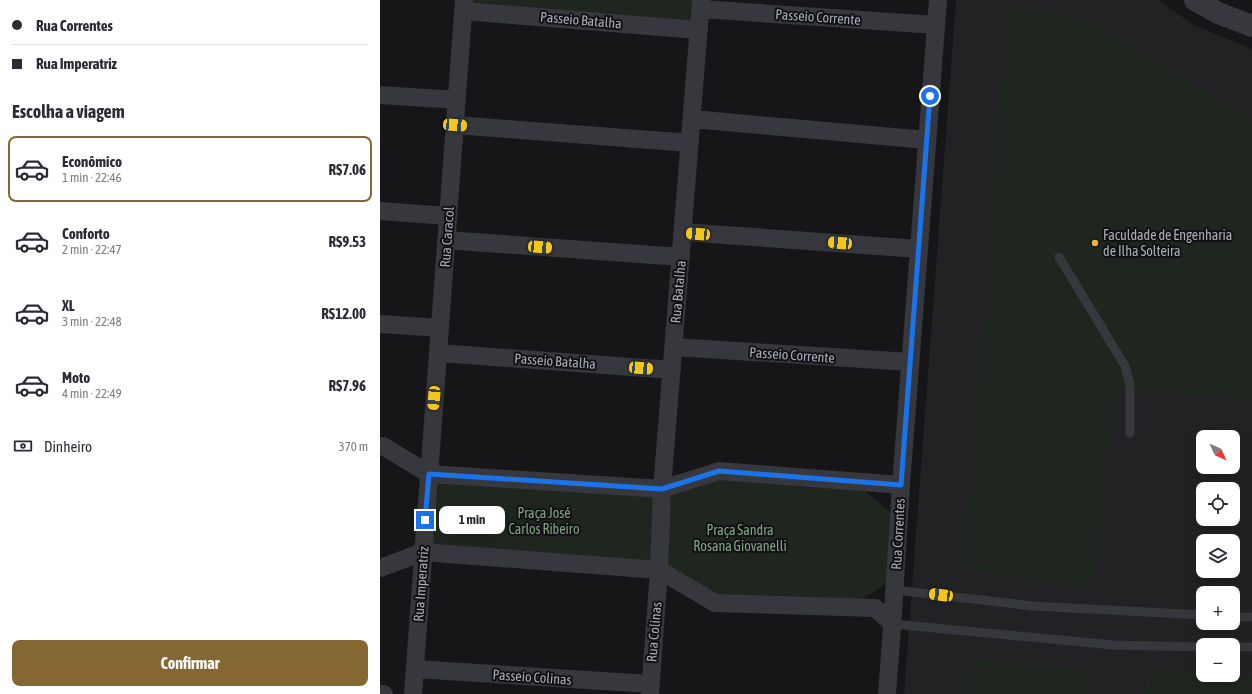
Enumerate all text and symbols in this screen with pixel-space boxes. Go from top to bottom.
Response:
street label: Passeio Corrente [775,6,861,28]
street label: Passeio Batalha [540,8,622,32]
text: Rua Correntes [36,17,113,34]
text: Rua Imperatriz [36,55,117,72]
route start [921,87,939,105]
text: Escolha a viagem [12,101,125,122]
car [443,118,467,132]
icon: car [14,151,50,187]
text: Econômico [62,153,122,170]
text: R$7.06 [328,161,366,178]
text: 1 min · 22:46 [62,170,122,185]
street label: Rua Caracol [437,206,457,268]
icon: car [14,223,50,259]
text: Conforto [62,225,110,242]
car [686,227,710,241]
place label: Faculdade de Engenharia de Ilha Solteira [1103,227,1232,259]
text: R$9.53 [328,233,366,250]
car [828,236,852,250]
marker: Faculdade de Engenharia de Ilha Solteira [1090,238,1100,248]
car [528,240,552,254]
text: 2 min · 22:47 [62,242,122,257]
street label: Rua Batalha [667,260,689,324]
icon: car [14,295,50,331]
text: XL [62,297,75,314]
text: R$12.00 [321,305,366,322]
text: 3 min · 22:48 [62,314,122,329]
street label: Passeio Corrente [749,344,835,366]
street label: Passeio Batalha [514,350,596,372]
car [629,361,653,375]
icon: car [14,367,50,403]
text: Moto [62,369,90,386]
text: R$7.96 [328,377,366,394]
text: 4 min · 22:49 [62,386,122,401]
car [427,386,441,410]
north arrow [1196,430,1240,474]
map controls [1196,430,1240,682]
icon: cash [12,435,34,457]
text: Dinheiro [44,438,92,455]
text: 370 m [339,439,368,454]
button: locate [1196,482,1240,526]
street label: Rua Correntes [888,498,908,570]
park label: Praça José Carlos Ribeiro [508,505,580,537]
callout: 1 min [439,506,505,534]
route end [416,511,434,529]
text: 1 min [459,512,485,527]
park label: Praça Sandra Rosana Giovanelli [693,522,787,554]
button: layers [1196,534,1240,578]
street label: Rua Imperatriz [410,546,432,622]
button: + [1196,586,1240,630]
car [928,588,954,602]
street label: Rua Colinas [643,601,665,663]
button: − [1196,638,1240,682]
button: Confirmar [12,640,368,686]
street label: Passeio Colinas [492,666,572,688]

